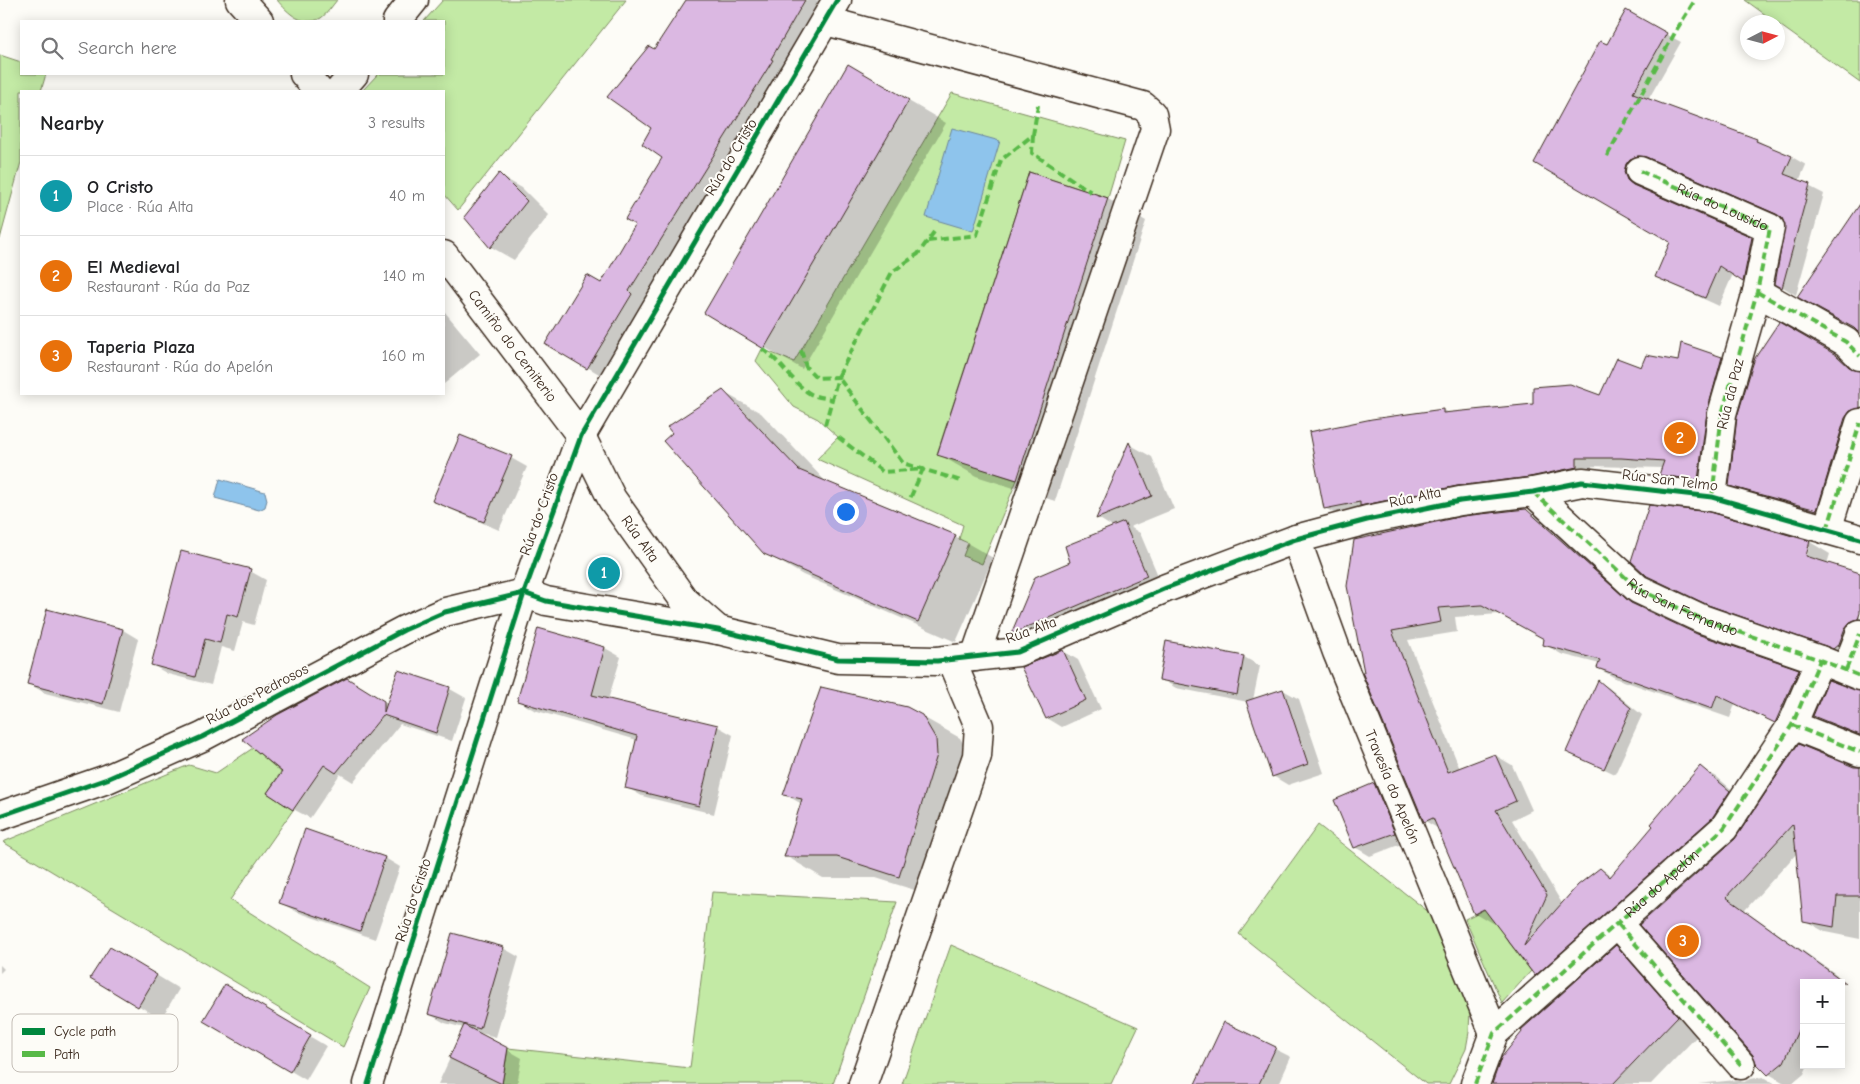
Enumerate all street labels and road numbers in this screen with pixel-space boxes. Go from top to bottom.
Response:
street label: Rúa do Cristo [701,115,761,199]
street label: Rúa do Lousido [1674,179,1771,235]
street label: Camiño do Cemiterio [465,286,561,406]
street label: Rúa da Paz [1713,356,1748,431]
street label: Rúa San Telmo [1621,465,1719,495]
street label: Rúa do Cristo [516,470,562,558]
street label: Rúa Alta [1387,483,1443,511]
street label: Rúa Alta [618,512,663,566]
street label: Rúa San Fernando [1623,574,1740,640]
street label: Rúa Alta [1003,612,1059,648]
street label: Rúa dos Pedrosos [203,659,311,729]
street label: Travesía do Apelón [1361,727,1424,847]
street label: Rúa do Apelón [1621,846,1703,922]
street label: Rúa do Cristo [391,856,435,944]

